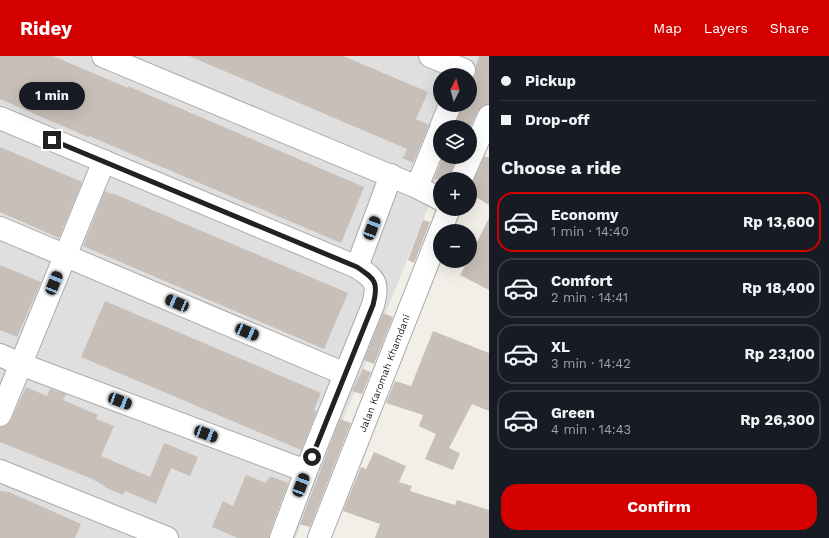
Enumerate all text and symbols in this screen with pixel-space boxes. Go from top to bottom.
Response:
text: Ridey [20,17,72,40]
text: Map [653,20,682,36]
text: Layers [704,20,748,36]
text: Share [770,20,809,36]
north arrow [433,68,477,112]
map controls [433,68,477,268]
text: Pickup [525,72,576,90]
callout: 1 min [19,82,85,110]
text: 1 min [35,88,69,103]
text: Drop-off [525,111,590,129]
button: layers [433,120,477,164]
route end [43,131,61,149]
text: Choose a ride [501,157,621,178]
button: + [433,172,477,216]
icon: car [503,204,539,240]
text: Economy [551,206,618,224]
text: Rp 13,600 [743,213,815,231]
car [362,215,382,241]
button: − [433,224,477,268]
text: 1 min · 14:40 [551,224,629,239]
car [44,270,64,296]
icon: car [503,270,539,306]
text: Comfort [551,272,612,290]
text: Rp 18,400 [742,279,815,297]
text: 2 min · 14:41 [551,290,628,305]
car [164,293,190,313]
street label: Jalan Karomah Khamdani [357,313,412,433]
car [234,322,260,342]
icon: car [503,336,539,372]
text: XL [551,338,570,356]
text: Rp 23,100 [745,345,815,363]
text: 3 min · 14:42 [551,356,631,371]
car [107,391,133,411]
icon: car [503,402,539,438]
text: Green [551,404,595,422]
text: Rp 26,300 [740,411,815,429]
text: 4 min · 14:43 [551,422,631,437]
car [193,424,219,444]
route start [303,448,321,466]
car [291,472,311,498]
button: Confirm [501,484,817,530]

